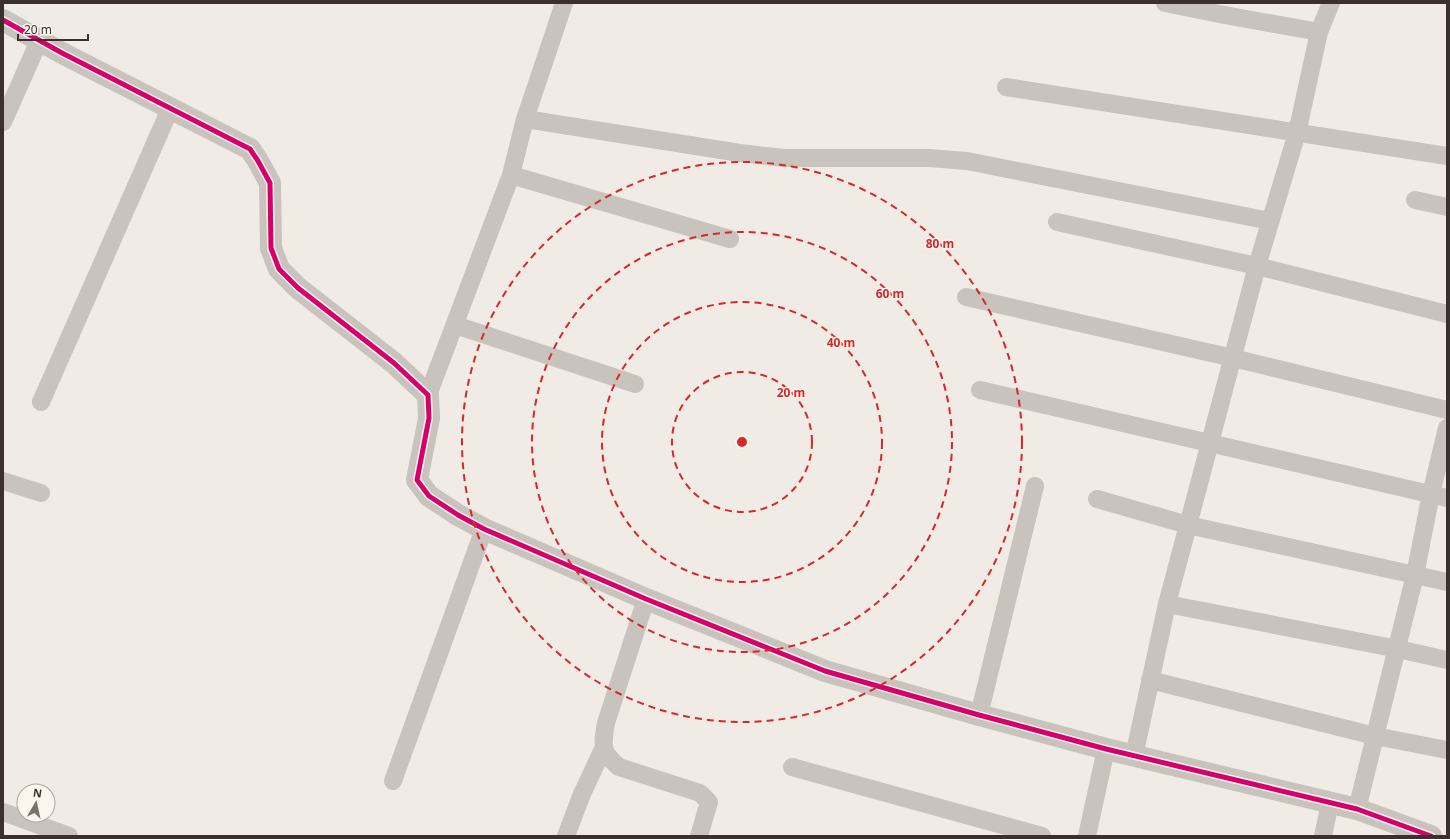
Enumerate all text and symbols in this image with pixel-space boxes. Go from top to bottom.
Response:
scale bar [18,16,88,42]
text: 20 m [24,21,52,38]
text: 80 m [926,235,954,252]
text: 60 m [876,285,904,302]
text: 40 m [827,334,855,351]
text: 20 m [777,384,805,401]
centre of rings [735,435,749,449]
north arrow [16,783,56,823]
text: N [32,785,43,801]

